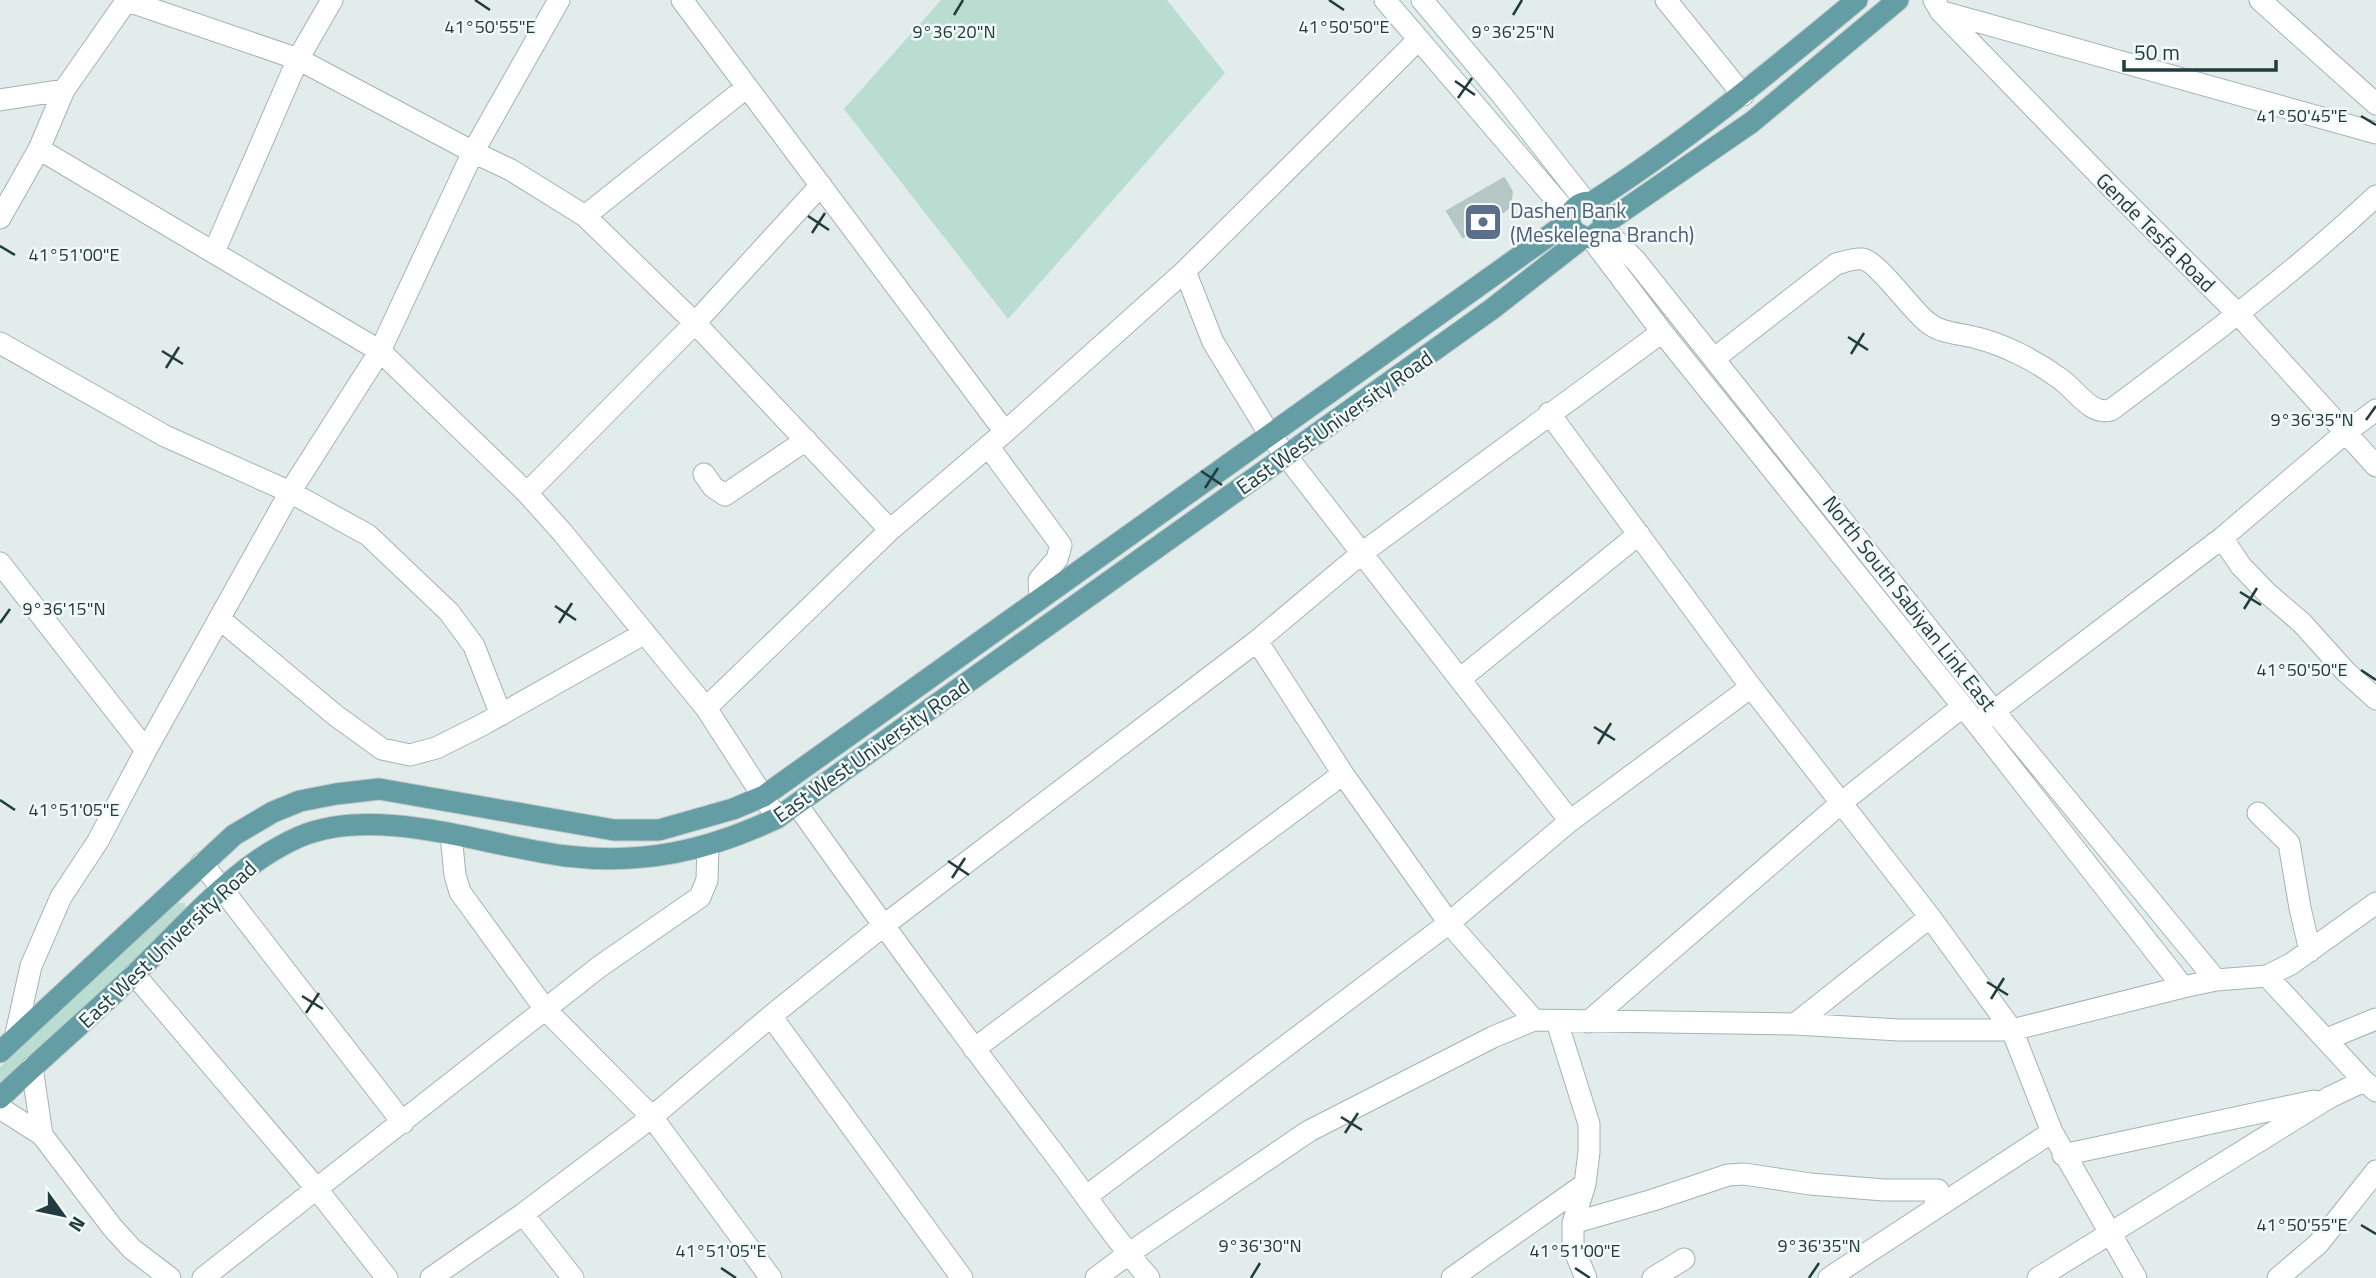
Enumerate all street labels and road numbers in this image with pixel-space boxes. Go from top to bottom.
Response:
street label: Gende Tesfa Road [2089,165,2223,299]
street label: East West University Road [1229,342,1439,502]
street label: North South Sabiyan Link East [1815,488,2005,718]
street label: East West University Road [766,670,976,830]
street label: East West University Road [71,853,263,1035]

